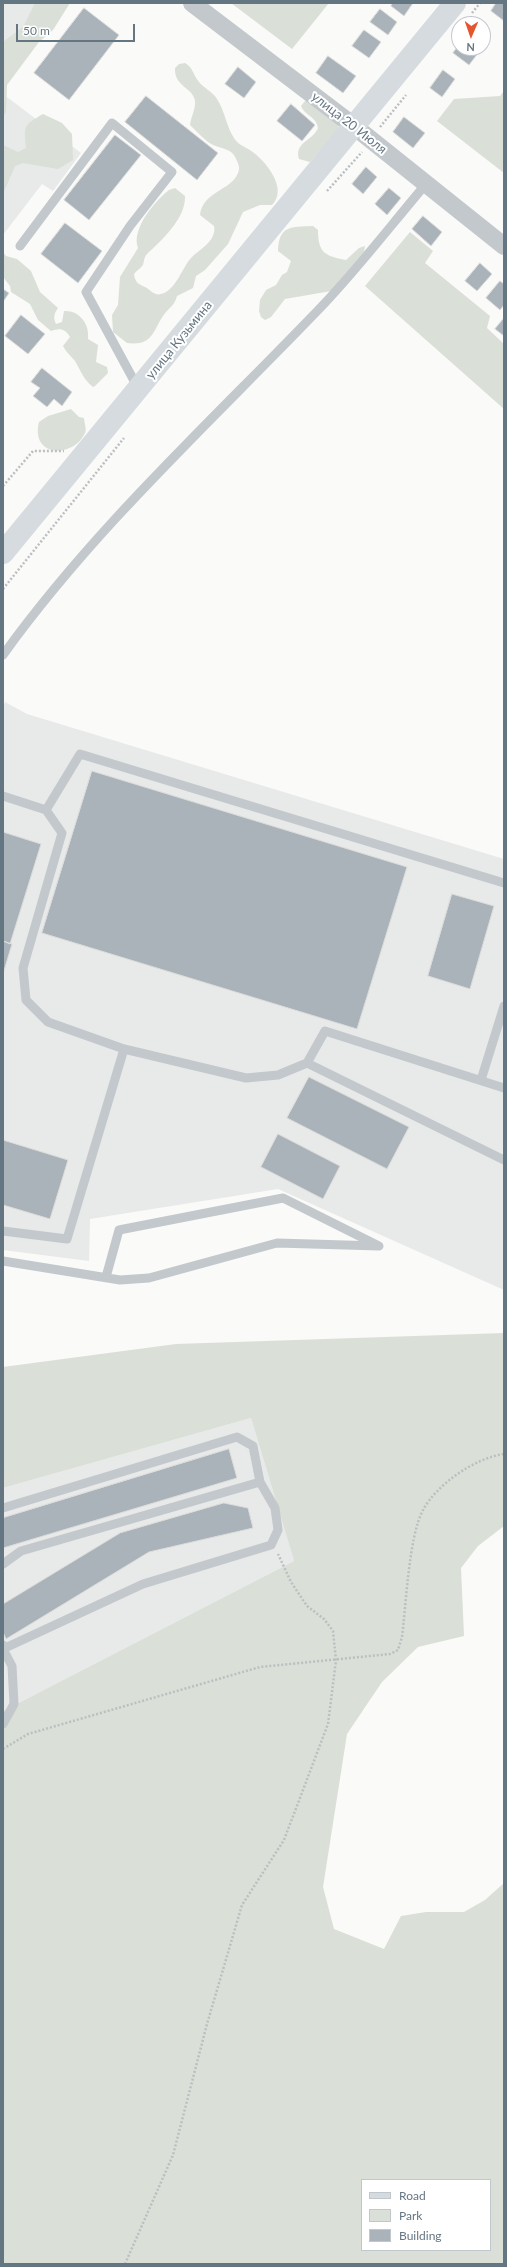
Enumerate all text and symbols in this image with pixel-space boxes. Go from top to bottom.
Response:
scale bar [18,16,137,42]
north arrow [451,16,491,56]
text: 50 m [23,23,50,38]
text: N [466,41,475,54]
street label: улица 20 Июля [308,89,390,157]
street label: улица Кузьмина [143,298,215,382]
legend [361,2179,491,2251]
text: Road [399,2188,426,2203]
text: Park [399,2208,422,2223]
text: Building [399,2228,442,2243]

